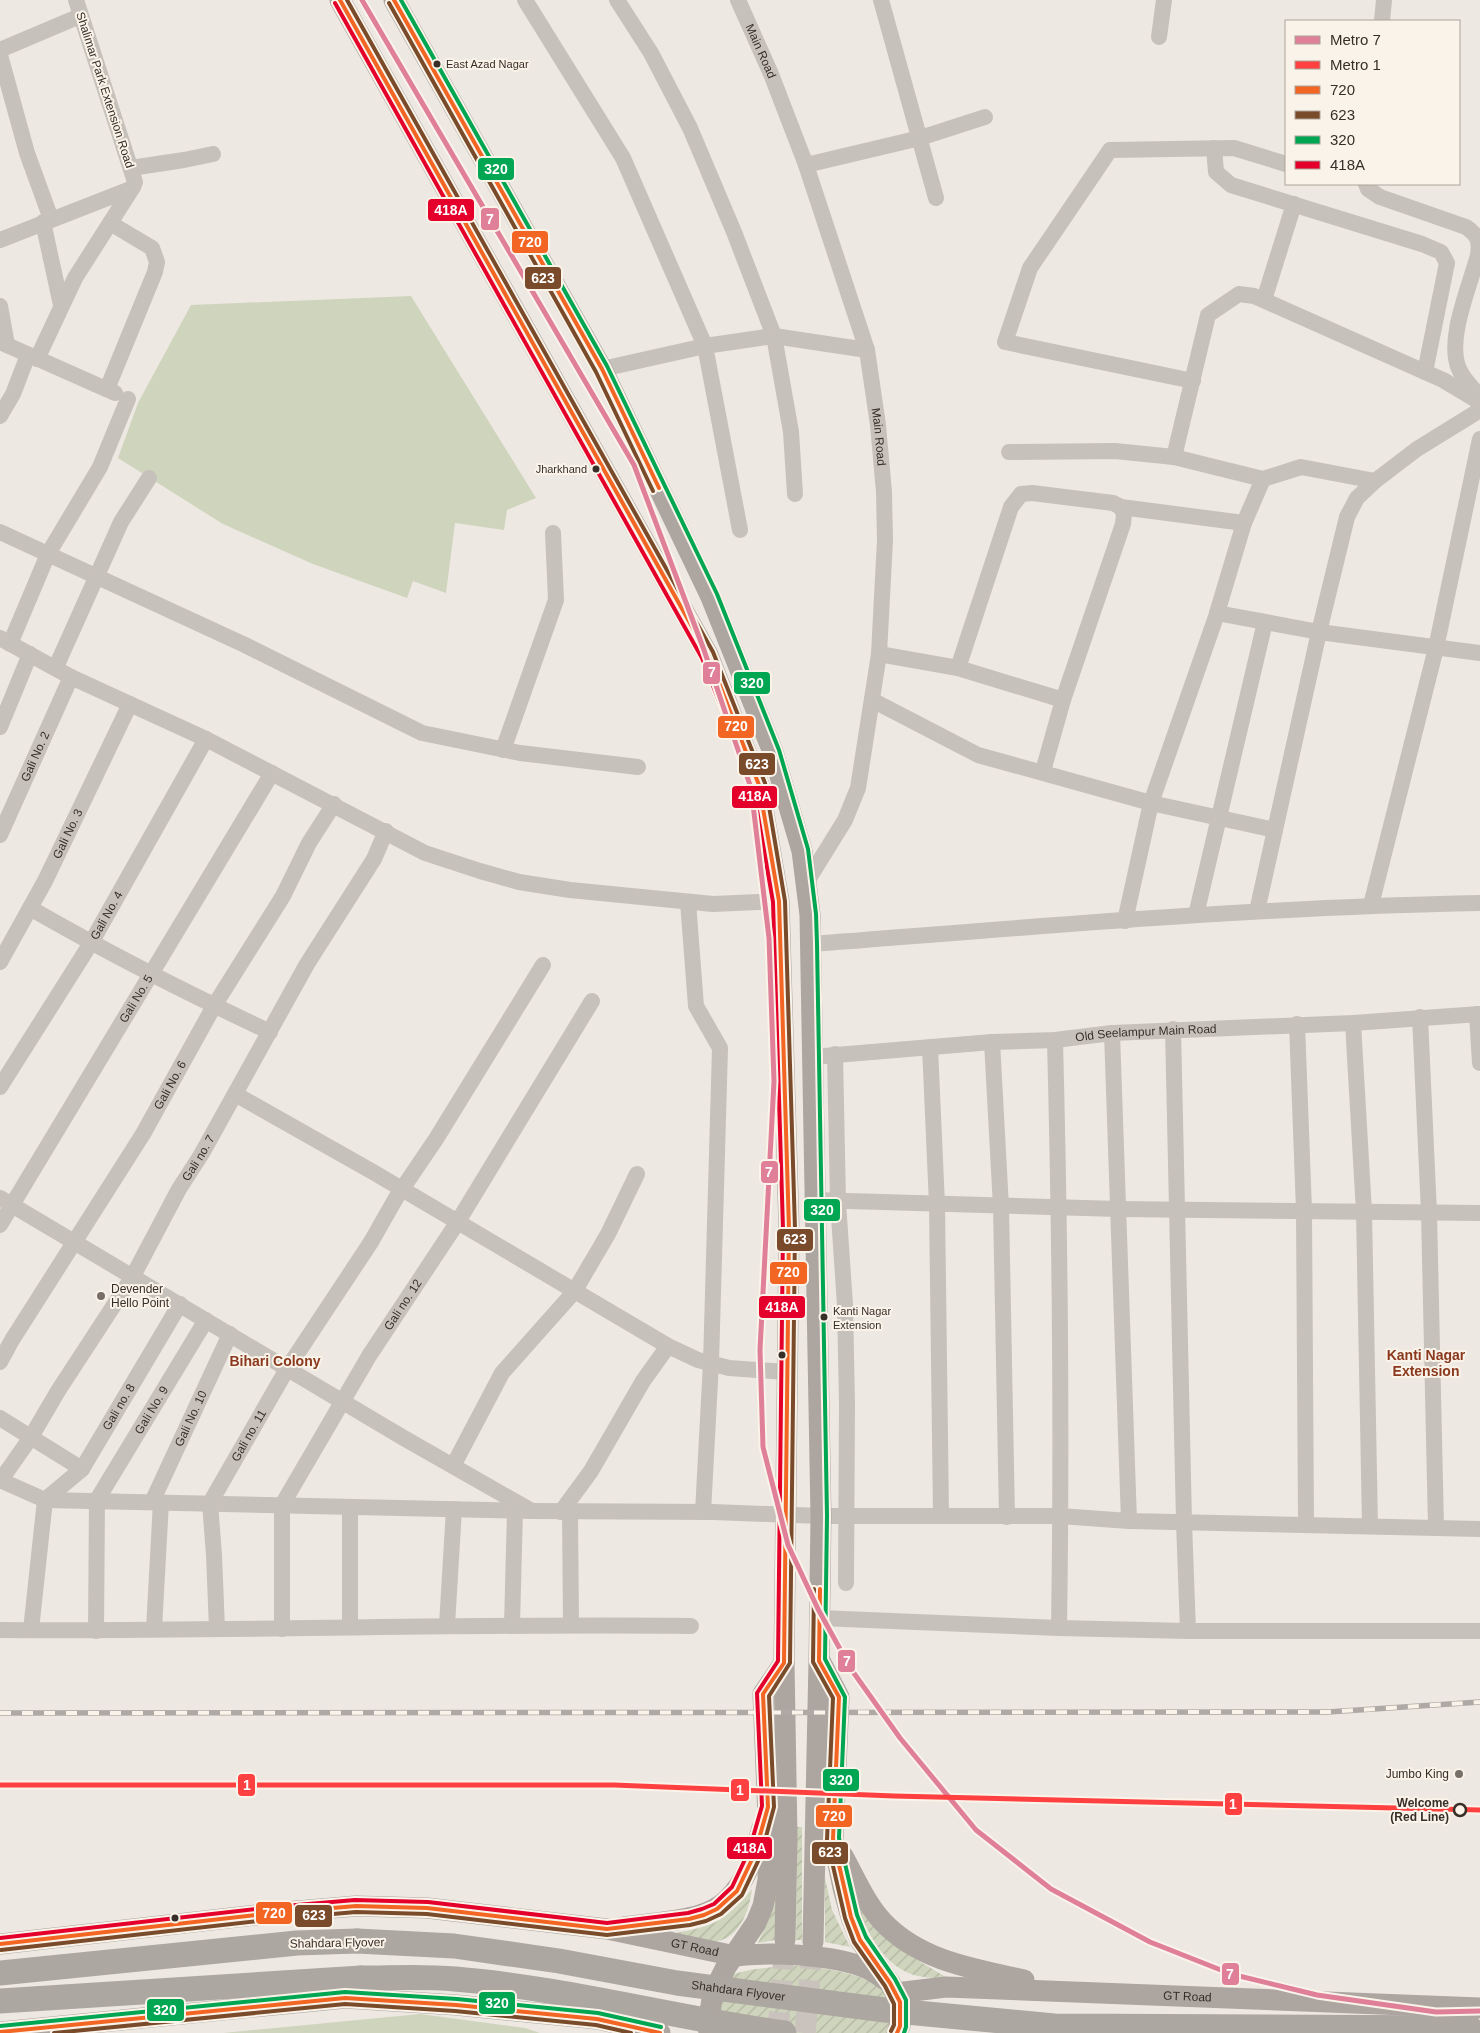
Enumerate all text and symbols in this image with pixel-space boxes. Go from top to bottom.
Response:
street label: Shalimar Park Extension Road [73,10,137,170]
legend [1285,20,1460,185]
street label: Main Road [743,22,779,80]
text: Metro 7 [1330,31,1381,48]
text: Metro 1 [1330,56,1381,73]
place label: East Azad Nagar [446,58,529,70]
marker: East Azad Nagar [432,59,442,69]
text: 720 [1330,81,1355,98]
text: 623 [1330,106,1355,123]
text: 320 [1330,131,1355,148]
text: 418A [1330,156,1365,173]
line badge: 320 [477,157,515,181]
text: 320 [484,161,508,177]
line badge: 418A [427,198,475,222]
text: 418A [434,202,468,218]
line badge: 7 [480,207,500,231]
text: 7 [486,211,494,227]
line badge: 720 [511,230,549,254]
text: 720 [518,234,542,250]
line badge: 623 [524,266,562,290]
text: 623 [531,270,555,286]
street label: Main Road [869,407,889,466]
place label: Jharkhand [536,463,587,475]
marker: Jharkhand [591,464,601,474]
line badge: 7 [702,661,721,685]
text: 7 [708,664,716,680]
line badge: 320 [733,671,771,695]
text: 320 [740,675,764,691]
line badge: 720 [717,715,755,739]
text: 720 [724,718,748,734]
street label: Gali No. 2 [18,729,53,784]
line badge: 623 [738,752,776,776]
text: 623 [745,756,769,772]
line badge: 418A [731,785,778,809]
text: 418A [738,788,772,804]
street label: Gali No. 3 [50,806,86,861]
street label: Gali No. 4 [87,888,126,942]
street label: Gali No. 5 [116,972,156,1025]
street label: Old Seelampur Main Road [1075,1022,1217,1044]
street label: Gali No. 6 [151,1058,189,1112]
street label: Gali no. 7 [179,1132,218,1184]
line badge: 7 [760,1160,779,1184]
text: 7 [765,1164,773,1180]
line badge: 320 [803,1198,841,1222]
text: 320 [810,1202,834,1218]
line badge: 623 [776,1228,814,1252]
text: 623 [783,1231,807,1247]
line badge: 720 [769,1261,808,1285]
text: 720 [776,1264,800,1280]
street label: Gali no. 12 [381,1276,425,1333]
place label: Devender Hello Point [111,1282,170,1310]
marker: Devender Hello Point [95,1290,107,1302]
line badge: 418A [758,1295,806,1319]
text: 418A [765,1299,799,1315]
place label: Kanti Nagar Extension [833,1305,891,1331]
marker: Kanti Nagar Extension [819,1312,829,1322]
district label: Kanti Nagar Extension [1387,1347,1466,1379]
unlabelled marker [777,1350,787,1360]
district label: Bihari Colony [229,1353,321,1369]
street label: Gali no. 8 [100,1381,138,1433]
street label: Gali No. 9 [132,1383,171,1437]
street label: Gali No. 10 [172,1388,210,1449]
street label: Gali no. 11 [228,1407,269,1464]
line badge: 7 [837,1649,856,1673]
text: 7 [843,1653,851,1669]
place label: Jumbo King [1386,1767,1449,1781]
line badge: 320 [822,1768,860,1792]
marker: Jumbo King [1453,1768,1465,1780]
text: 320 [829,1772,853,1788]
line badge: 1 [237,1773,256,1797]
text: 1 [243,1777,251,1793]
line badge: 1 [730,1778,750,1802]
text: 1 [736,1782,744,1798]
line badge: 1 [1224,1792,1243,1816]
text: 1 [1229,1796,1237,1812]
place label: Welcome (Red Line) [1390,1796,1449,1824]
marker: Welcome (Red Line) [1453,1803,1467,1817]
line badge: 720 [815,1804,853,1828]
text: 720 [822,1808,846,1824]
line badge: 418A [726,1836,773,1860]
text: 418A [733,1840,767,1856]
line badge: 623 [811,1841,849,1865]
text: 623 [818,1844,842,1860]
line badge: 720 [255,1901,293,1925]
line badge: 623 [294,1904,333,1928]
text: 720 [262,1905,286,1921]
text: 623 [302,1907,326,1923]
unlabelled marker [170,1913,180,1923]
street label: Shahdara Flyover [290,1935,384,1951]
street label: GT Road [670,1936,720,1959]
line badge: 7 [1221,1962,1240,1986]
text: 7 [1226,1966,1234,1982]
street label: Shahdara Flyover [690,1978,786,2004]
street label: GT Road [1163,1989,1212,2004]
line badge: 320 [478,1991,516,2015]
text: 320 [485,1995,509,2011]
line badge: 320 [146,1998,185,2022]
text: 320 [153,2002,177,2018]

